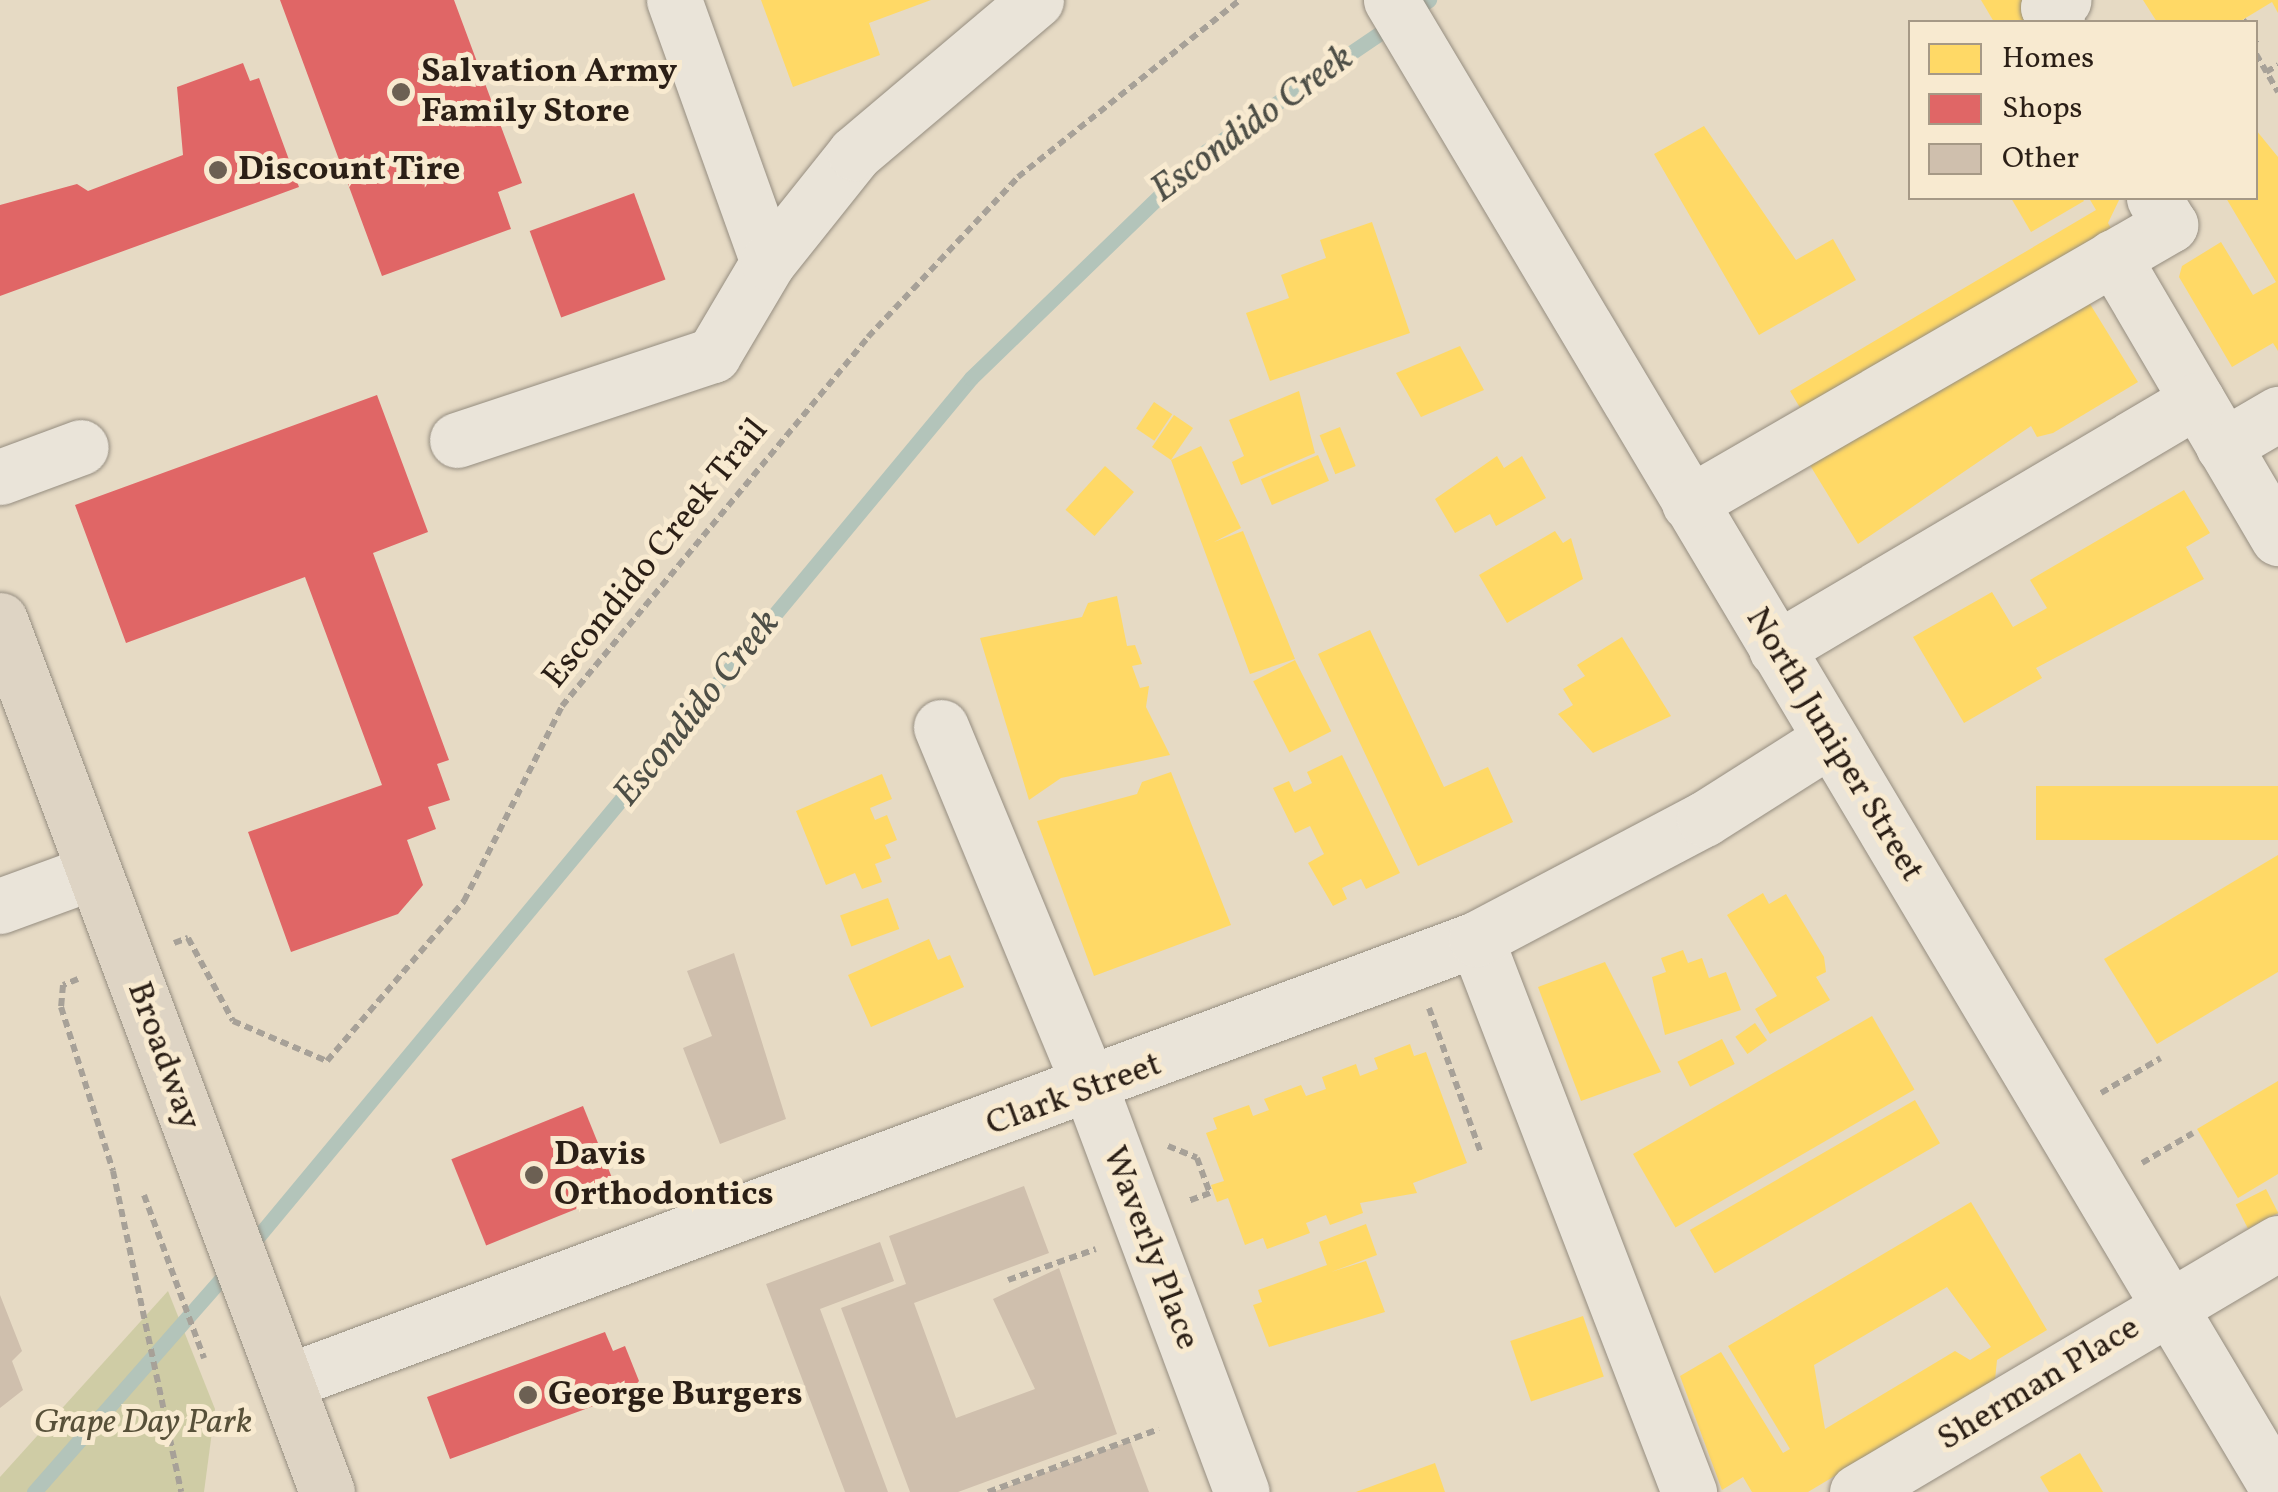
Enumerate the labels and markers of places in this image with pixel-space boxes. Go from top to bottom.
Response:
place label: Salvation Army Family Store [421,51,677,133]
marker: Salvation Army Family Store [390,81,412,103]
place label: Discount Tire [238,149,461,191]
marker: Discount Tire [207,159,229,181]
place label: Davis Orthodontics [554,1134,774,1216]
marker: Davis Orthodontics [523,1164,545,1186]
place label: George Burgers [548,1374,803,1416]
marker: George Burgers [517,1384,539,1406]

